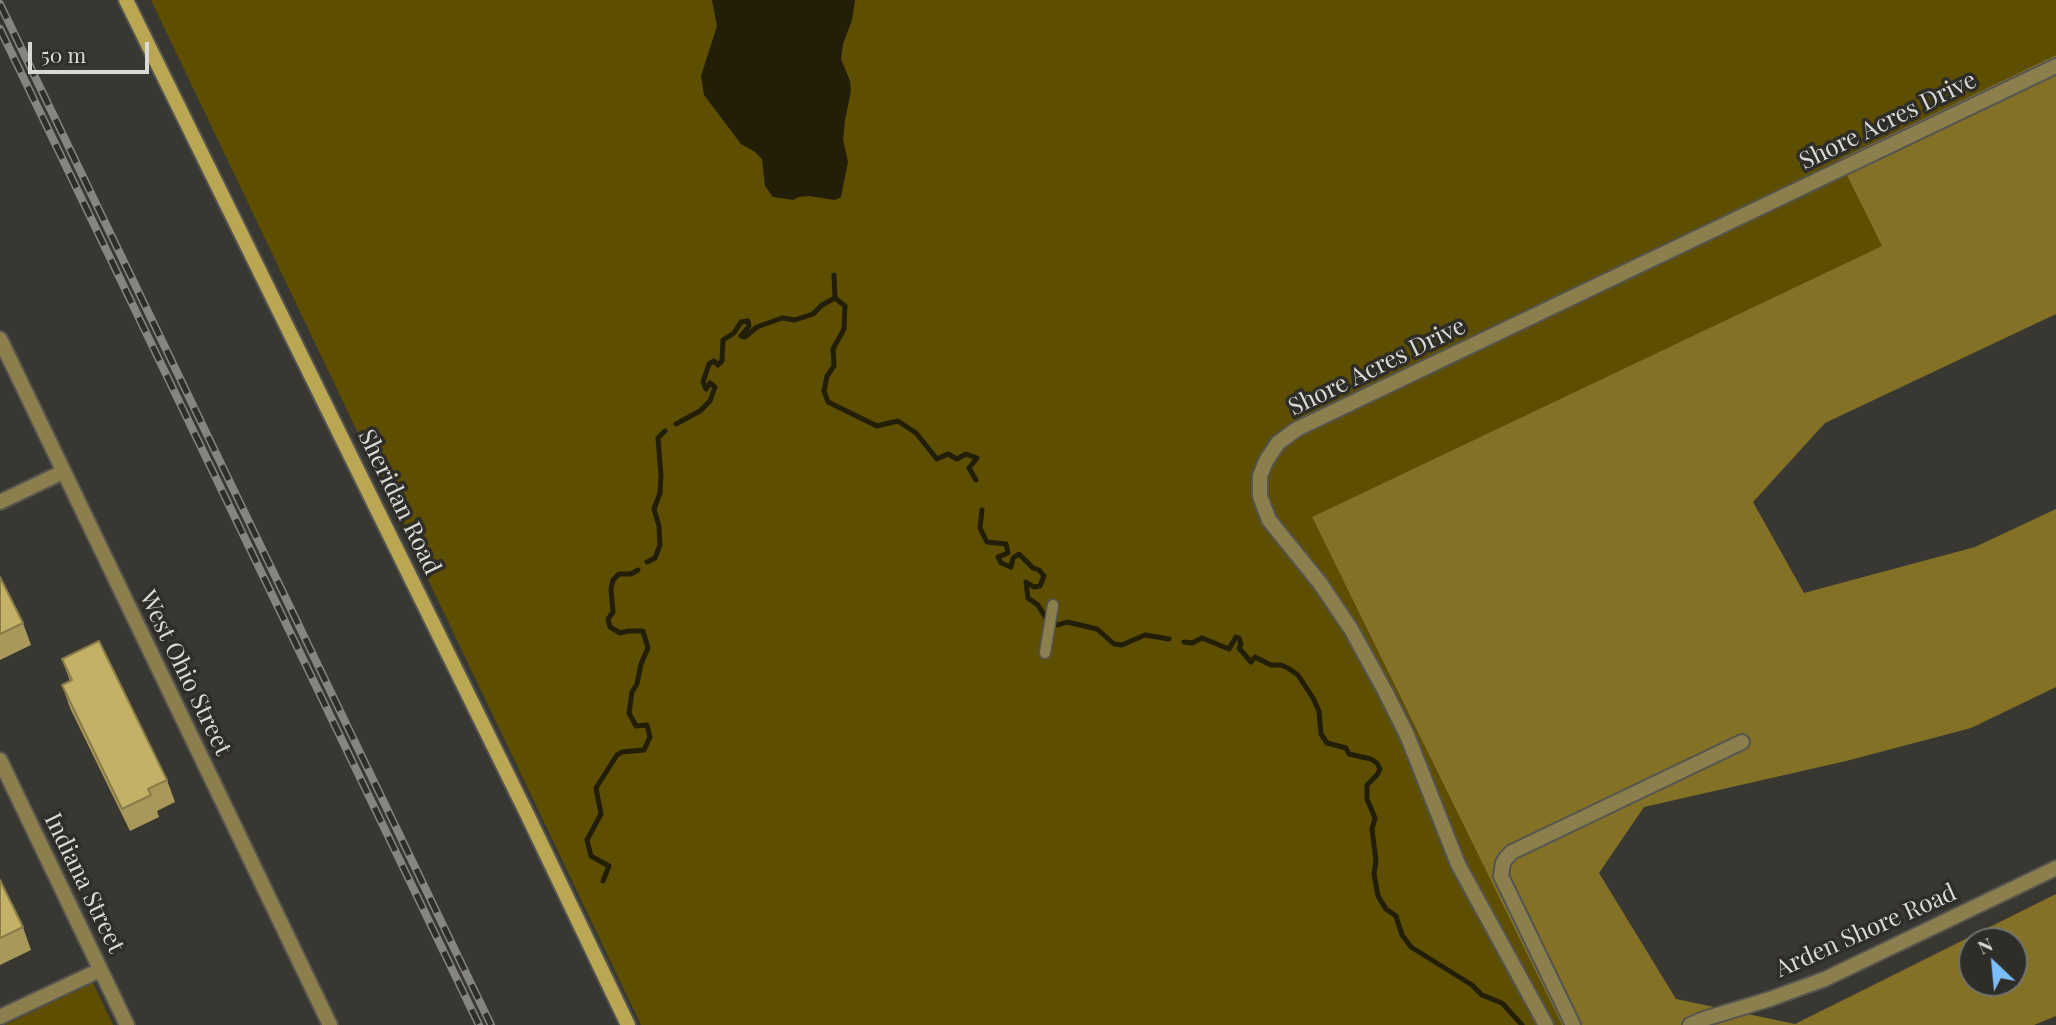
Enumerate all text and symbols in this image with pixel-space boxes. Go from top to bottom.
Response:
scale bar [32,28,152,72]
text: 50 m [41,40,86,68]
street label: Shore Acres Drive [1795,66,1981,176]
street label: Shore Acres Drive [1284,312,1470,422]
street label: Sheridan Road [351,425,447,579]
street label: West Ohio Street [133,586,237,760]
street label: Indiana Street [38,808,130,958]
street label: Arden Shore Road [1771,878,1961,984]
north arrow [1958,927,2028,997]
text: N [1973,930,1997,960]

